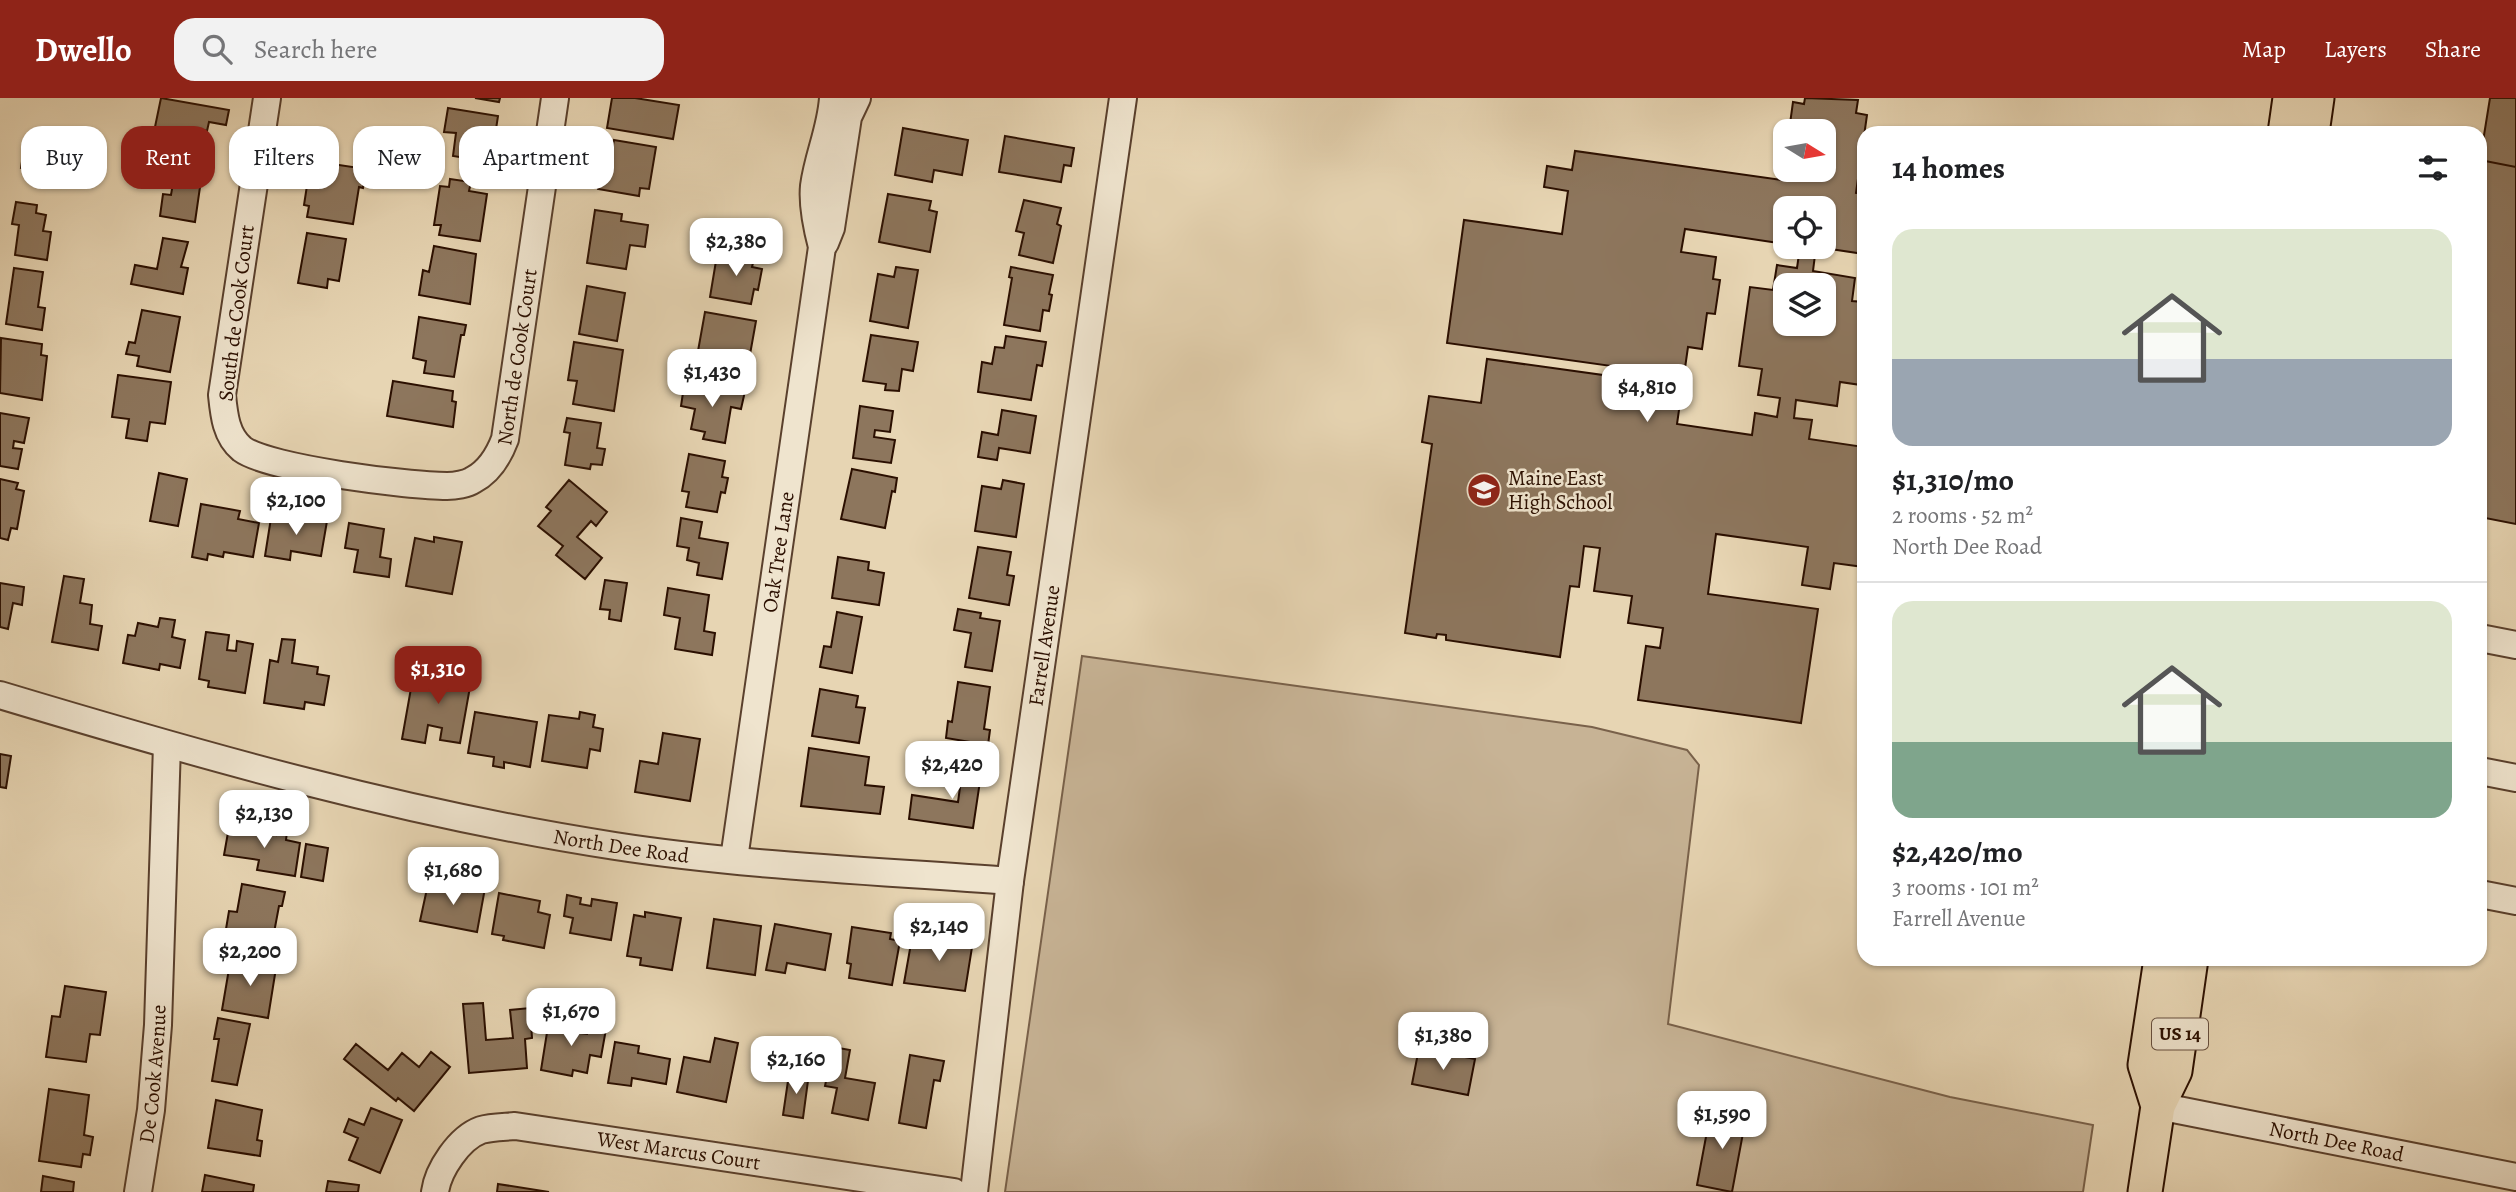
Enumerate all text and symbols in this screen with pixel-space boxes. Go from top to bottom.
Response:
search box [174,18,664,81]
text: Dwello [35,27,132,72]
icon: search [198,30,236,68]
text: Search here [254,32,377,67]
text: Map [2242,33,2286,65]
text: Layers [2324,33,2387,65]
text: Share [2425,33,2481,65]
north arrow [1773,119,1836,182]
map controls [1773,119,1836,336]
chip: Buy [21,126,107,189]
chip: Rent [121,126,215,189]
chip: Filters [229,126,339,189]
chip: New [353,126,445,189]
chip: Apartment [459,126,614,189]
text: 14 homes [1892,148,2005,188]
icon: filters [2414,149,2452,187]
button: locate [1773,196,1836,259]
pin: $2,380 [679,218,793,278]
street label: South de Cook Court [211,223,261,403]
text: $2,380 [706,225,766,256]
street label: North de Cook Court [490,267,544,447]
button: layers [1773,273,1836,336]
icon: home [2109,275,2235,401]
pin: $1,430 [655,350,769,409]
text: $1,430 [683,356,741,387]
pin: $4,810 [1590,364,1704,424]
text: $4,810 [1618,371,1676,402]
text: $1,310/mo [1892,460,2014,500]
place label: Maine East High School [1508,464,1612,516]
school or university icon: Maine East High School [1465,471,1503,509]
pin: $2,100 [239,478,353,537]
text: $2,100 [266,484,326,515]
street label: Oak Tree Lane [756,490,801,615]
text: 2 rooms · 52 m² [1892,500,2033,531]
text: North Dee Road [1892,531,2042,562]
street label: Farrell Avenue [1021,583,1067,708]
pin: $1,310 [381,646,495,706]
icon: home [2109,647,2235,773]
text: $1,310 [411,653,465,684]
pin: $2,420 [895,742,1009,801]
text: $2,420 [921,748,983,779]
pin: $2,130 [207,790,321,850]
text: $2,130 [235,797,293,828]
street label: North Dee Road [551,822,691,870]
text: $2,420/mo [1892,832,2023,872]
pin: $1,680 [396,848,510,907]
text: $1,680 [424,854,482,885]
text: 3 rooms · 101 m² [1892,872,2039,903]
text: Farrell Avenue [1892,903,2025,934]
pin: $2,140 [882,904,996,963]
text: $2,140 [910,910,968,941]
pin: $2,200 [193,928,307,988]
text: $2,200 [219,935,281,966]
pin: $1,670 [514,988,628,1048]
text: $1,670 [542,995,600,1026]
street label: De Cook Avenue [132,1004,173,1145]
pin: $1,380 [1386,1012,1500,1072]
road number: US 14 [2152,1018,2208,1050]
text: $1,380 [1414,1019,1472,1050]
pin: $2,160 [739,1037,853,1096]
text: $2,160 [767,1043,825,1074]
pin: $1,590 [1665,1091,1779,1151]
text: $1,590 [1693,1098,1751,1129]
street label: North Dee Road [2267,1114,2407,1169]
street label: West Marcus Court [594,1124,762,1177]

